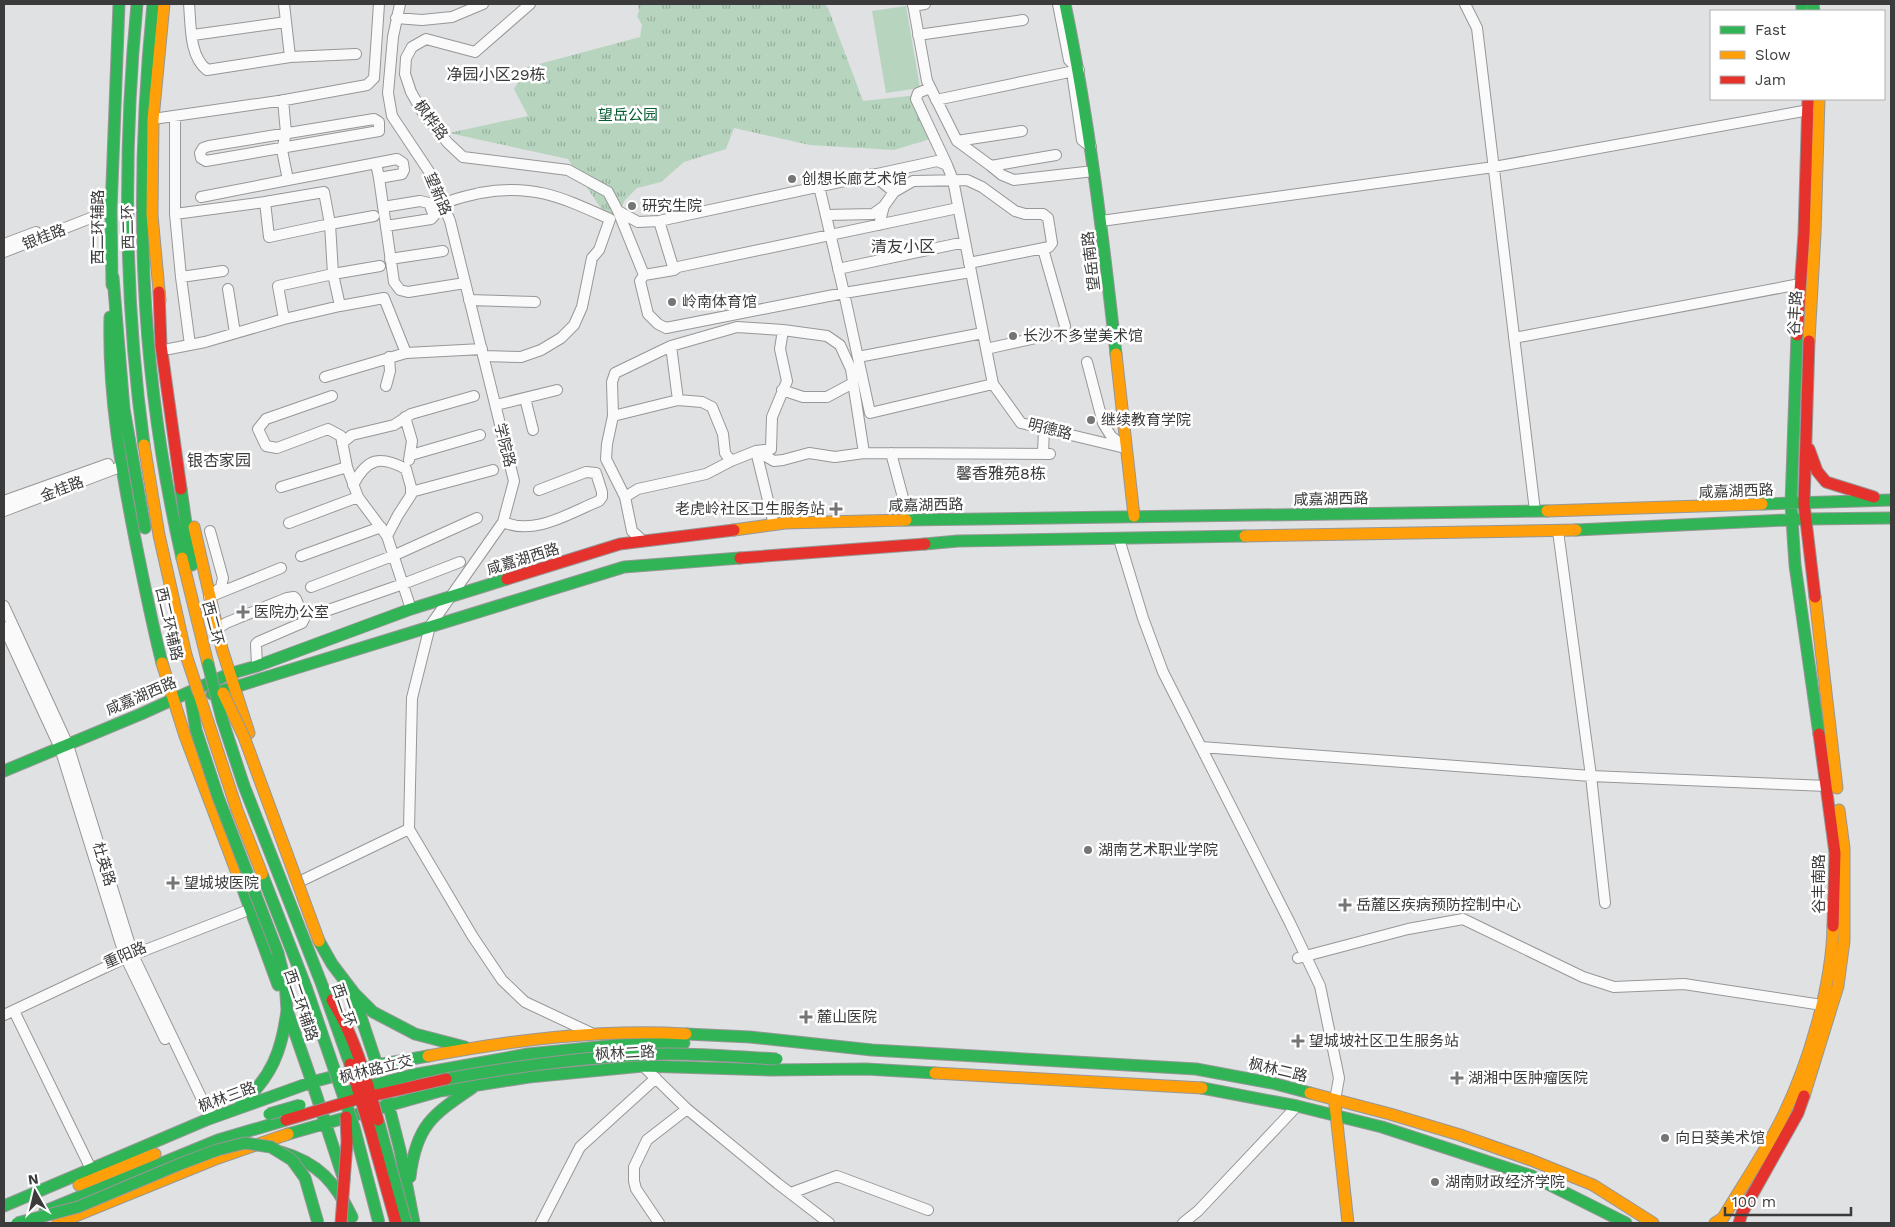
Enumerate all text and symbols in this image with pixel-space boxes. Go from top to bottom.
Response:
legend [1710,10,1885,100]
text: Fast [1755,21,1787,39]
text: Slow [1755,46,1791,64]
district label: 净园小区29栋 [446,65,546,84]
text: Jam [1755,71,1786,89]
street label: 枫桦路 [410,97,452,143]
park label: 望岳公园 [598,106,658,124]
street label: 望新路 [421,170,455,218]
place label: 创想长廊艺术馆 [802,170,907,188]
marker: 创想长廊艺术馆 [786,173,798,185]
street label: 西二环辅路 [89,189,107,265]
place label: 研究生院 [642,197,702,215]
marker: 研究生院 [626,200,638,212]
street label: 西二环 [119,204,137,250]
street label: 银桂路 [20,221,68,253]
street label: 望岳南路 [1078,230,1104,292]
district label: 清友小区 [871,237,935,256]
street label: 谷丰路 [1785,290,1805,336]
place label: 岭南体育馆 [682,293,757,311]
marker: 岭南体育馆 [666,296,678,308]
place label: 长沙不多堂美术馆 [1023,327,1143,345]
marker: 长沙不多堂美术馆 [1007,330,1019,342]
place label: 继续教育学院 [1101,411,1191,429]
marker: 继续教育学院 [1085,414,1097,426]
street label: 明德路 [1026,415,1074,443]
street label: 学院路 [491,421,519,469]
district label: 银杏家园 [187,451,251,470]
district label: 馨香雅苑8栋 [956,464,1046,483]
street label: 金桂路 [38,473,86,505]
street label: 咸嘉湖西路 [1698,481,1774,501]
street label: 咸嘉湖西路 [1293,489,1369,509]
street label: 咸嘉湖西路 [888,495,964,515]
place label: 老虎岭社区卫生服务站 [675,500,825,518]
marker: 老虎岭社区卫生服务站 [829,502,843,516]
street label: 咸嘉湖西路 [484,539,562,579]
street label: 西二环辅路 [152,585,186,663]
street label: 西二环 [198,599,228,647]
place label: 医院办公室 [254,603,329,621]
marker: 医院办公室 [236,605,250,619]
street label: 咸嘉湖西路 [103,673,179,719]
street label: 杜英路 [89,840,119,888]
place label: 湖南艺术职业学院 [1098,841,1218,859]
marker: 湖南艺术职业学院 [1082,844,1094,856]
street label: 谷丰南路 [1810,854,1828,914]
place label: 望城坡医院 [184,874,259,892]
marker: 望城坡医院 [166,876,180,890]
place label: 岳麓区疾病预防控制中心 [1356,896,1521,914]
marker: 岳麓区疾病预防控制中心 [1338,898,1352,912]
street label: 重阳路 [101,938,149,972]
street label: 西二环辅路 [280,967,322,1043]
street label: 西二环 [328,981,360,1029]
place label: 麓山医院 [817,1008,877,1026]
marker: 麓山医院 [799,1010,813,1024]
place label: 望城坡社区卫生服务站 [1309,1032,1459,1050]
marker: 望城坡社区卫生服务站 [1291,1034,1305,1048]
street label: 枫林二路 [595,1042,655,1064]
street label: 枫林路立交 [337,1051,415,1087]
street label: 枫林二路 [1247,1054,1309,1086]
place label: 湖湘中医肿瘤医院 [1468,1069,1588,1087]
marker: 湖湘中医肿瘤医院 [1450,1071,1464,1085]
street label: 枫林三路 [196,1078,258,1116]
place label: 向日葵美术馆 [1675,1129,1765,1147]
marker: 向日葵美术馆 [1659,1132,1671,1144]
north arrow [10,1167,60,1217]
text: N [27,1170,39,1188]
place label: 湖南财政经济学院 [1445,1173,1565,1191]
marker: 湖南财政经济学院 [1429,1176,1441,1188]
scale bar [1725,1184,1851,1216]
text: 100 m [1732,1193,1776,1211]

